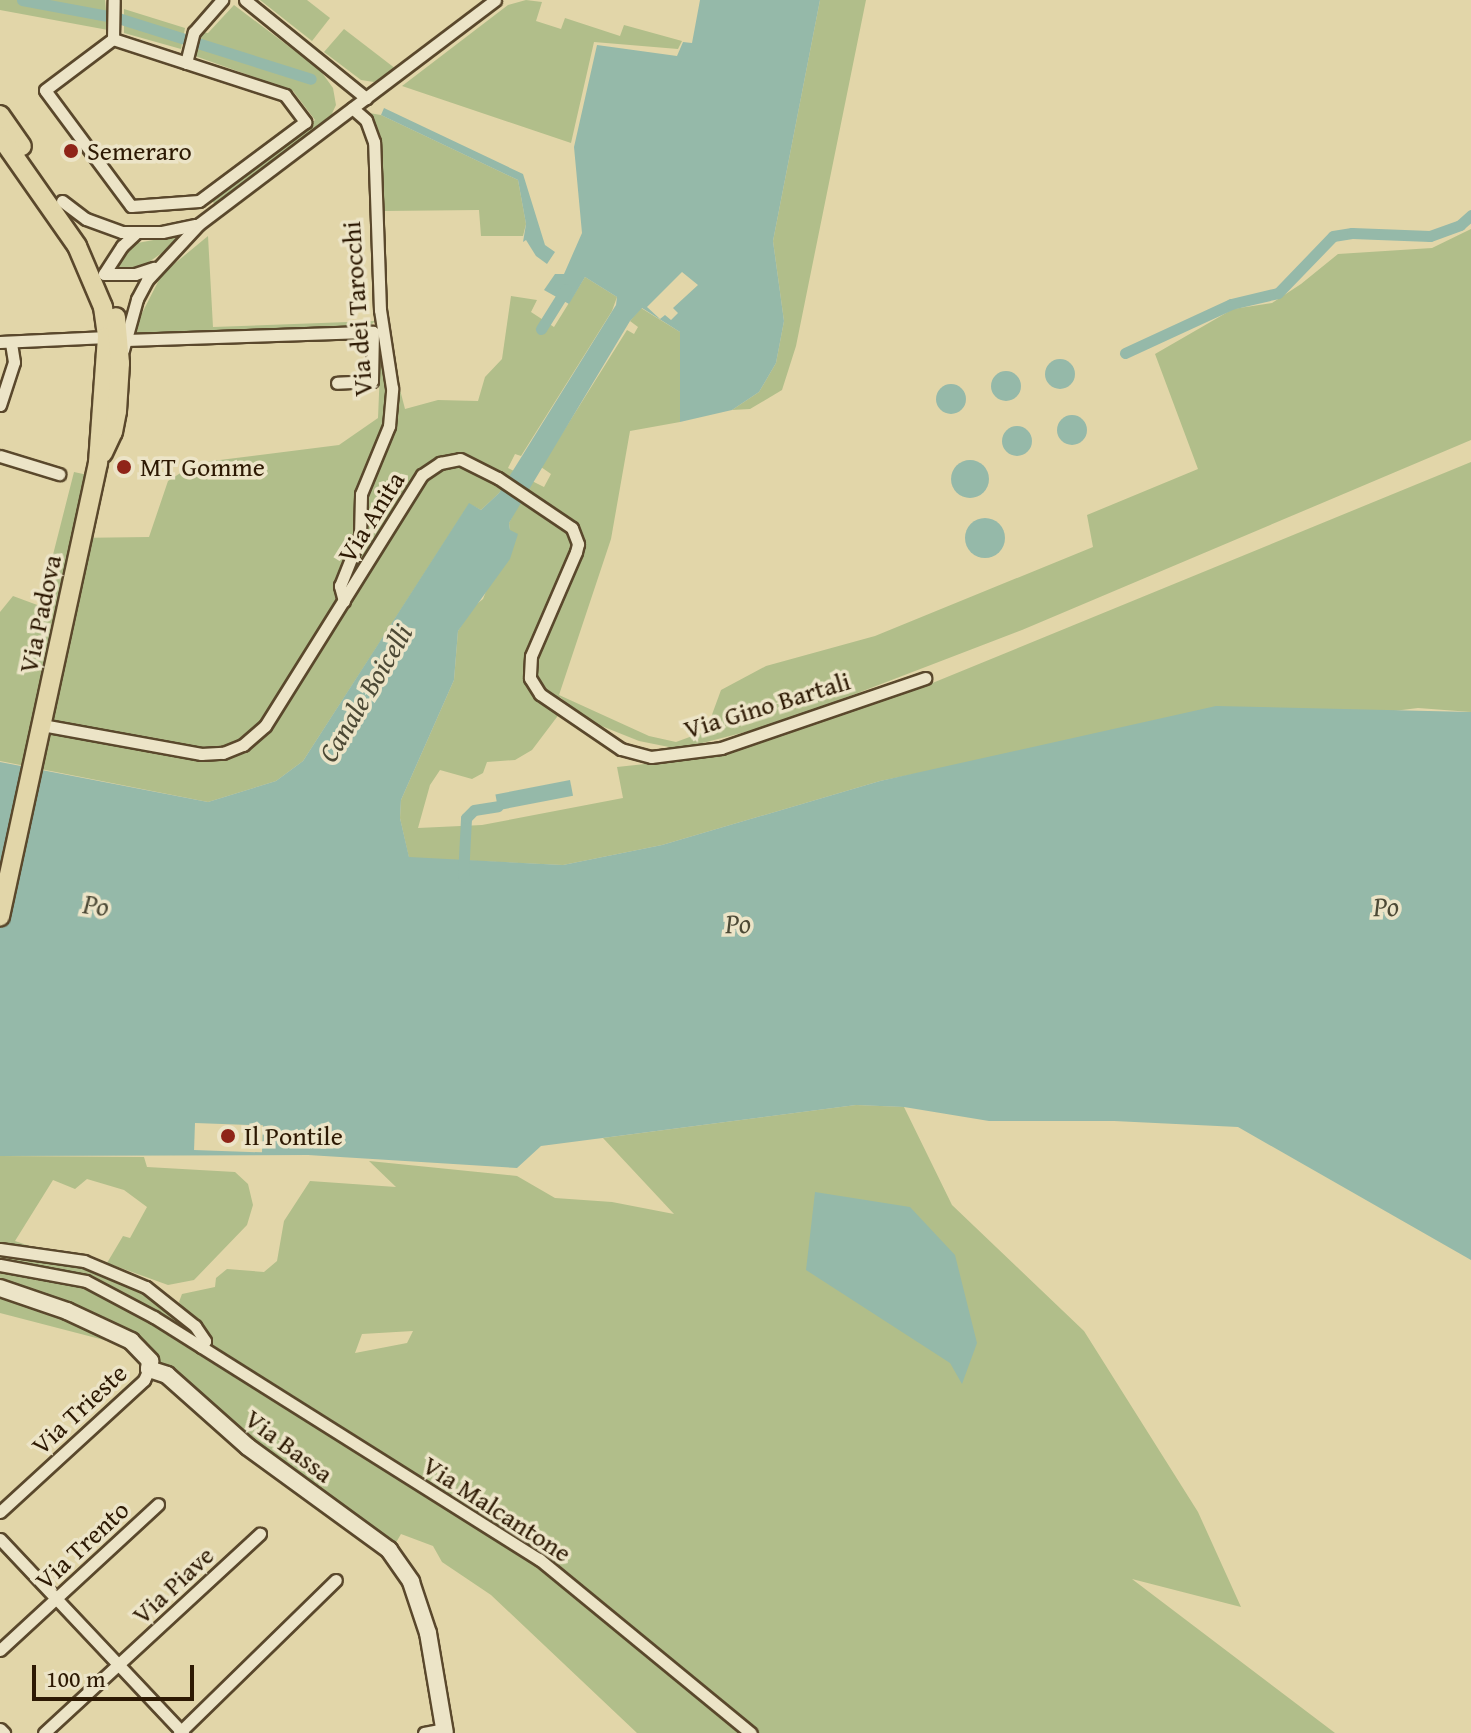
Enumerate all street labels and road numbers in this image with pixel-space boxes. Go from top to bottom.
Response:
street label: Via dei Tarocchi [335,220,379,398]
street label: Via Anita [331,466,411,568]
street label: Via Padova [12,552,68,676]
street label: Via Gino Bartali [680,665,854,745]
street label: Via Trieste [25,1357,133,1461]
street label: Via Bassa [239,1403,339,1489]
street label: Via Malcantone [417,1449,577,1569]
street label: Via Trento [29,1494,135,1596]
street label: Via Piave [126,1539,220,1631]

